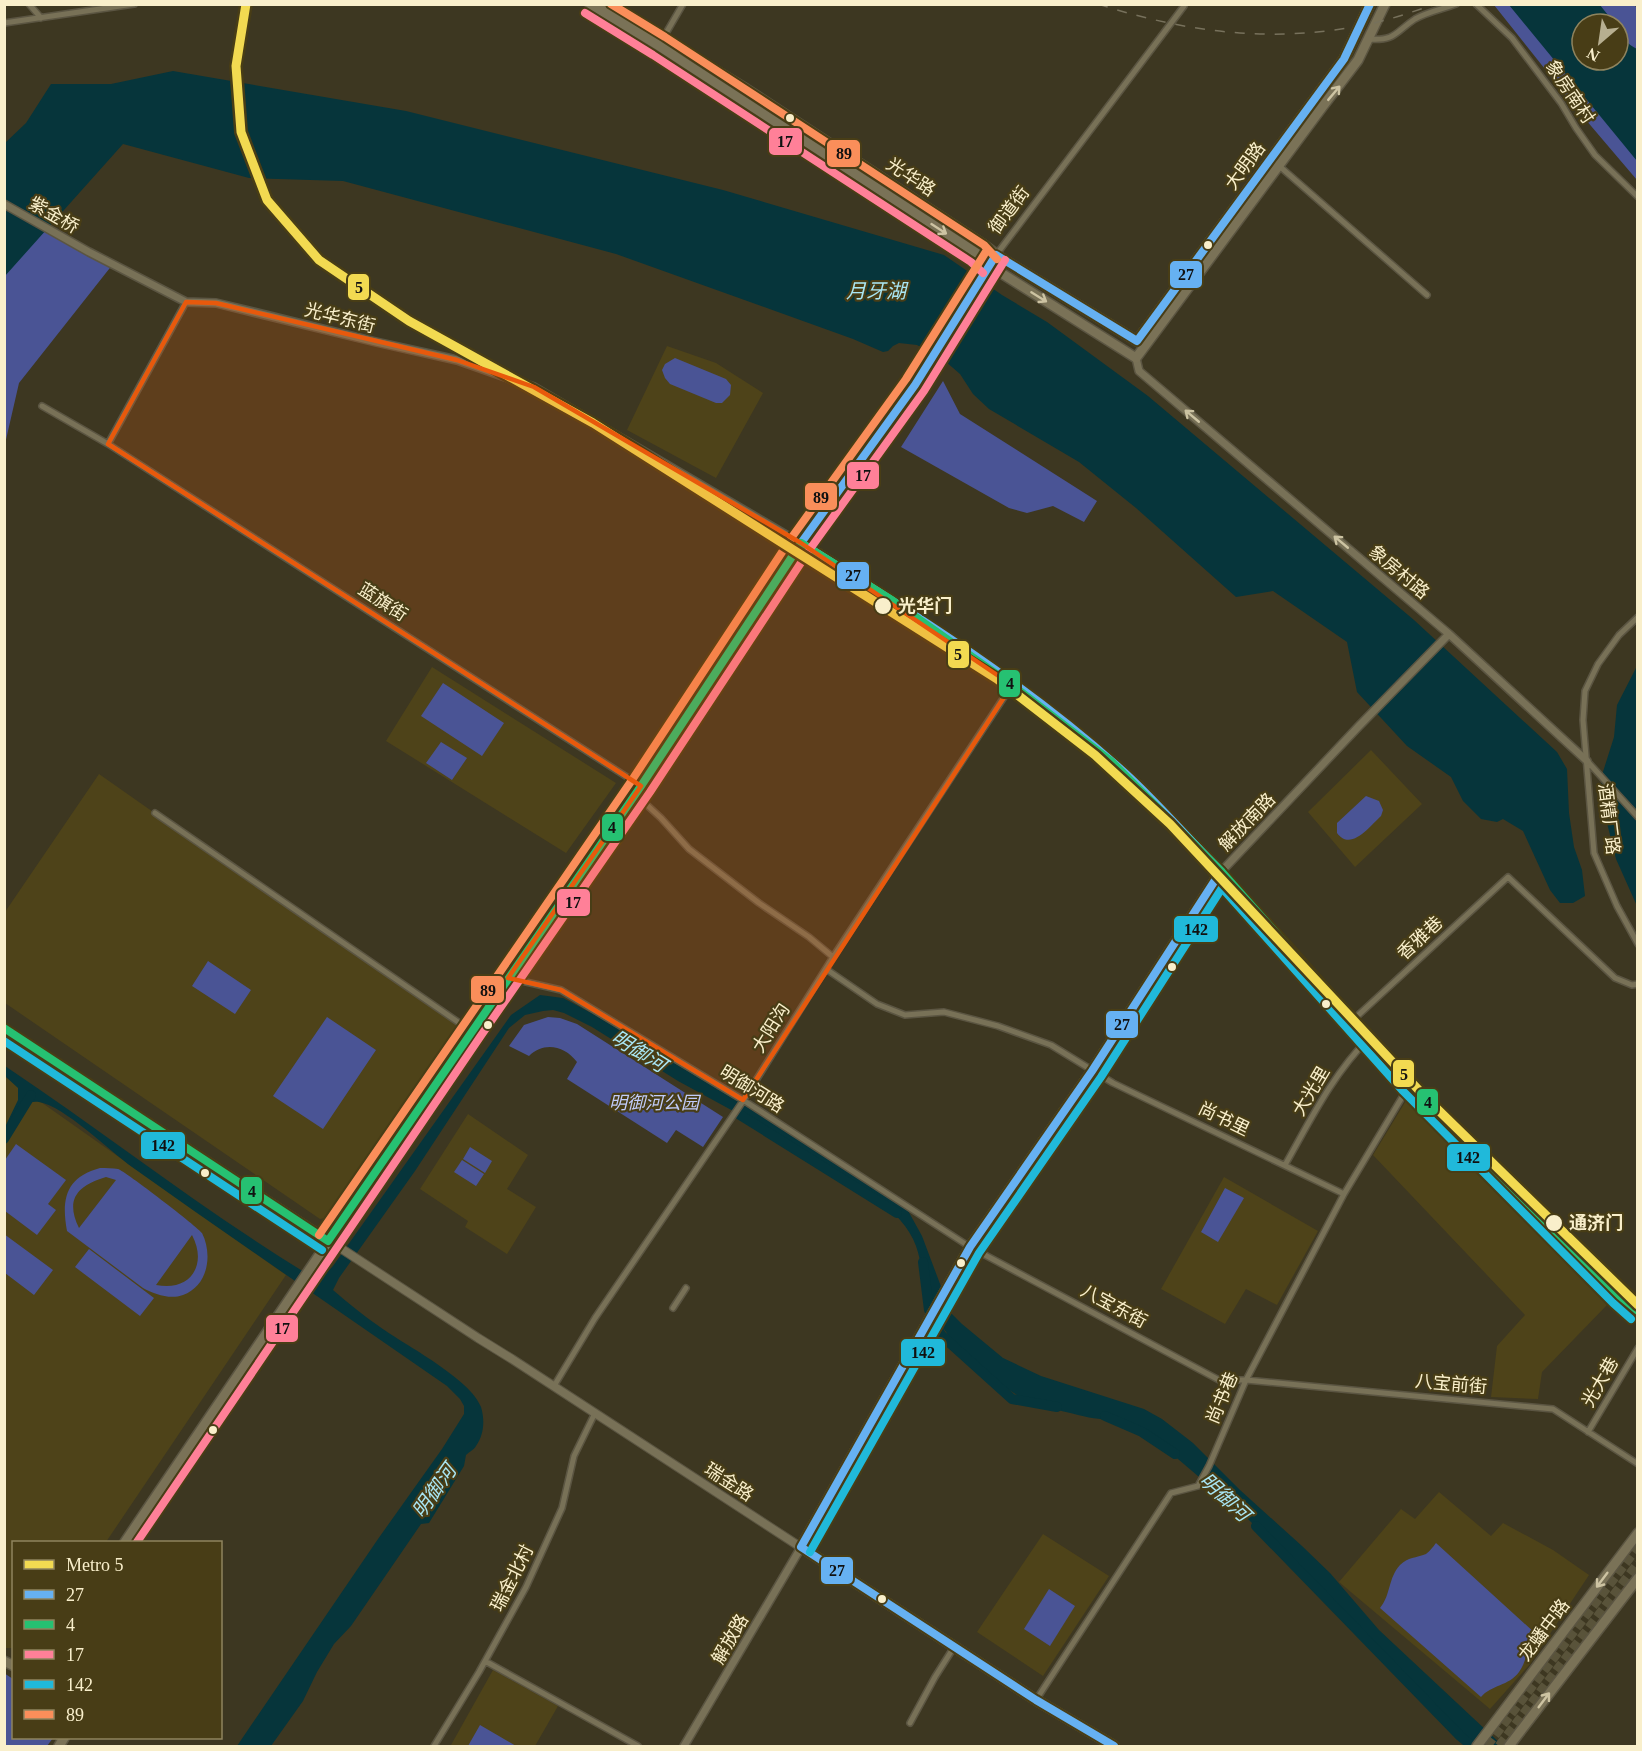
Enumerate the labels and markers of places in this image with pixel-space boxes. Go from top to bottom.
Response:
unlabelled marker [784,112,796,124]
unlabelled marker [1202,239,1214,251]
marker: 光华门 [873,596,893,616]
place label: 光华门 [898,596,952,616]
unlabelled marker [1166,961,1178,973]
unlabelled marker [1320,998,1332,1010]
unlabelled marker [482,1019,494,1031]
unlabelled marker [199,1167,211,1179]
marker: 通济门 [1544,1213,1564,1233]
place label: 通济门 [1569,1213,1623,1233]
unlabelled marker [955,1257,967,1269]
unlabelled marker [207,1424,219,1436]
unlabelled marker [876,1593,888,1605]

